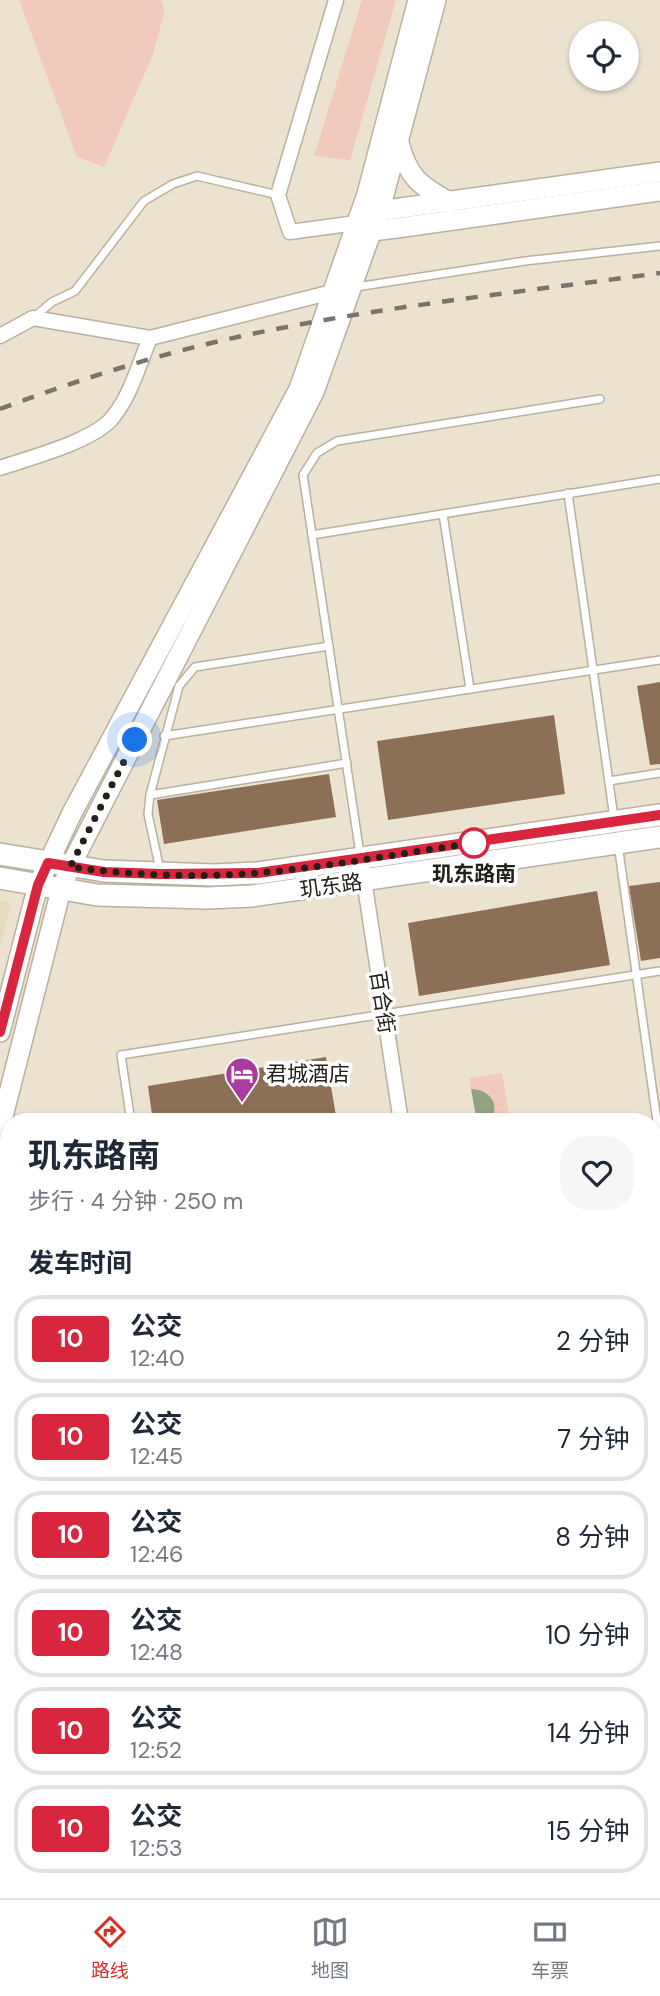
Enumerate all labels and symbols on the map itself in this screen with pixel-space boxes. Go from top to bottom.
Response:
your location [117,722,152,757]
marker: 玑东路南 [459,828,489,858]
place label: 玑东路南 [432,860,516,888]
street label: 玑东路 [298,868,364,904]
street label: 百合街 [363,969,401,1035]
hotel icon: 君城酒店 [223,1055,261,1104]
place label: 君城酒店 [266,1060,350,1088]

